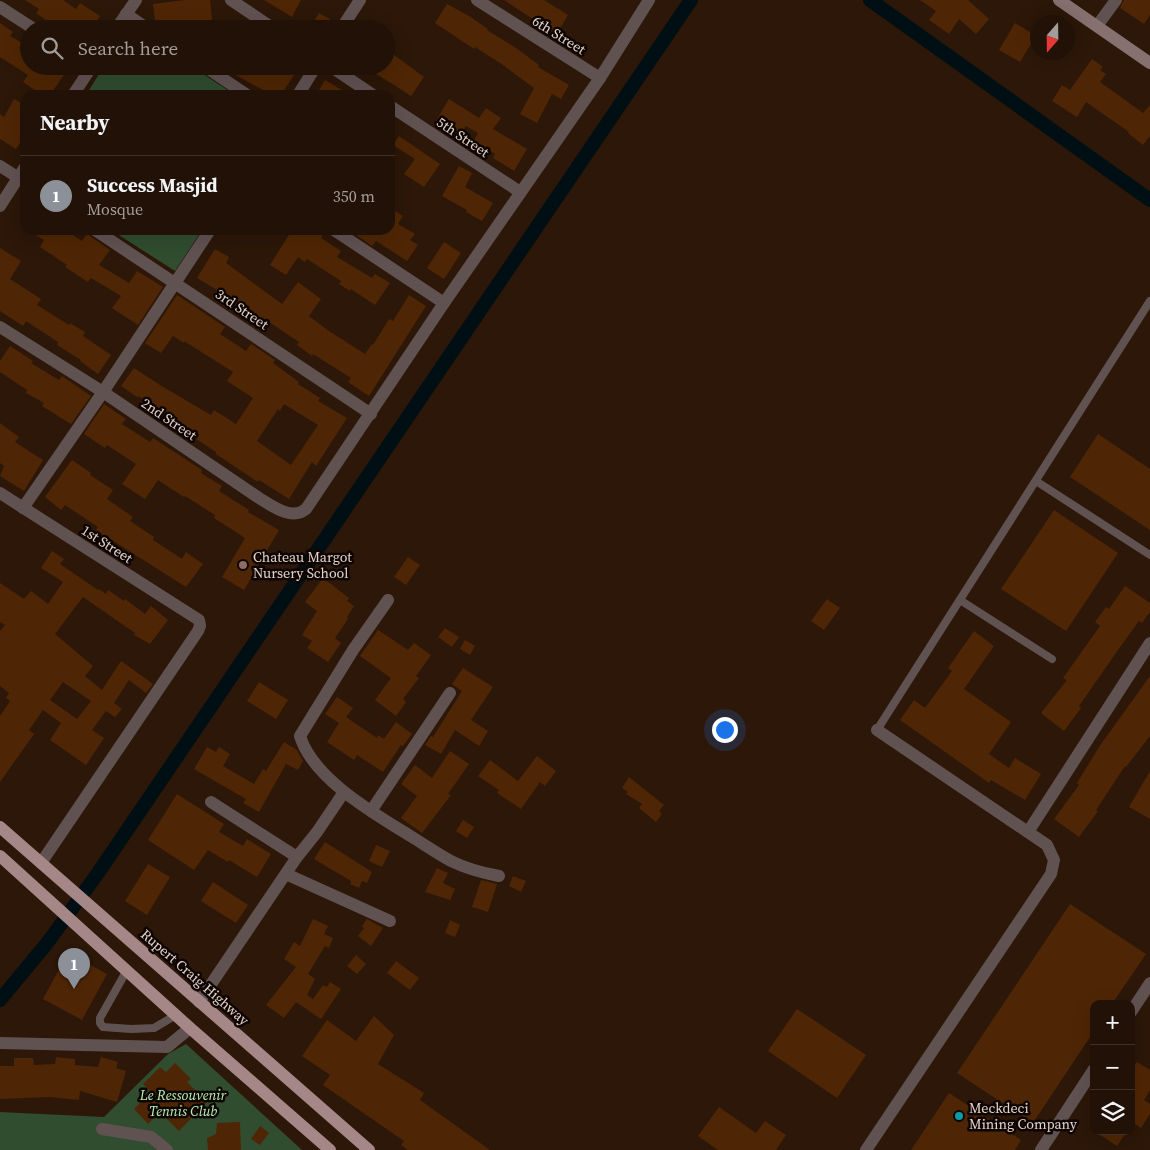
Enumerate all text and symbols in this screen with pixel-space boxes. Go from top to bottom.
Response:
street label: 6th Street [529,11,590,59]
north arrow [1030,15,1075,60]
search box [20,20,395,75]
icon: search [38,34,66,62]
text: Search here [78,35,178,61]
text: Nearby [40,108,110,137]
street label: 5th Street [433,112,494,162]
text: Success Masjid [87,172,218,198]
text: 1 [52,185,60,207]
text: 350 m [333,185,375,207]
text: Mosque [87,198,143,220]
street label: 3rd Street [211,284,273,334]
street label: 2nd Street [137,393,201,445]
street label: 1st Street [78,520,137,568]
place label: Chateau Margot Nursery School [253,547,352,583]
marker: Chateau Margot Nursery School [237,559,249,571]
your location [712,717,738,743]
street label: Rupert Craig Highway [137,924,254,1030]
pin: 1 [58,948,90,989]
map controls [1090,1000,1135,1135]
button: + [1090,1000,1135,1045]
button: − [1090,1045,1135,1090]
park label: Le Ressouvenir Tennis Club [139,1085,227,1121]
button: layers [1090,1090,1135,1135]
place label: Meckdeci Mining Company [969,1098,1078,1134]
marker: Meckdeci Mining Company [953,1110,965,1122]

